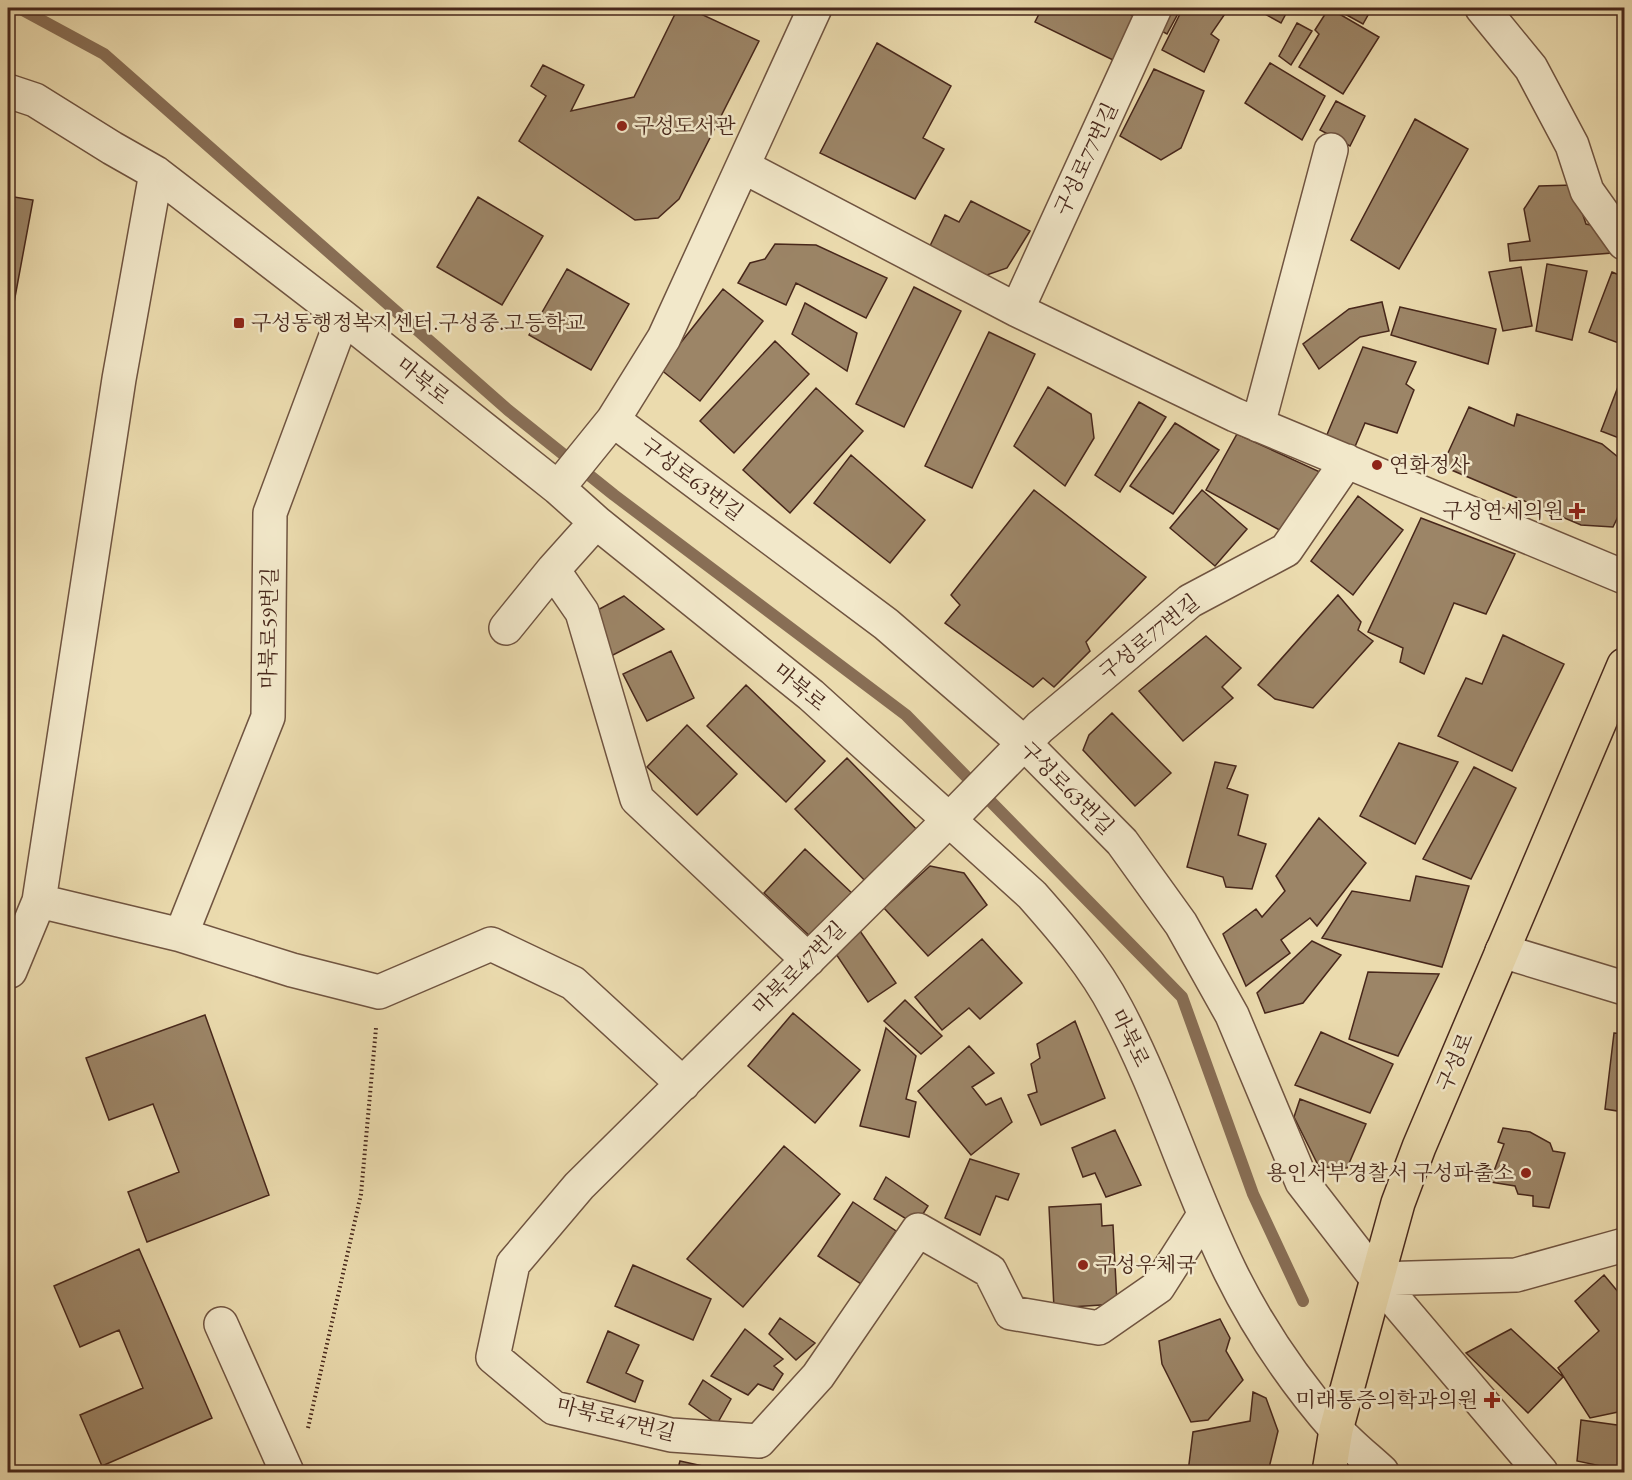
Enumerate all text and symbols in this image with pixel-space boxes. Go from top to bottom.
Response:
street label: 구성로77번길 [1048,98,1123,220]
place label: 구성도서관 [634,112,736,139]
marker: 구성도서관 [615,119,629,133]
place label: 구성동행정복지센터.구성중.고등학교 [251,309,585,336]
marker: 구성동행정복지센터.구성중.고등학교 [232,316,246,330]
street label: 마북로 [391,351,455,410]
street label: 구성로63번길 [636,431,749,526]
place label: 연화정사 [1389,451,1471,478]
marker: 연화정사 [1370,458,1384,472]
place label: 구성연세의원 [1442,497,1564,524]
marker: 구성연세의원 [1568,502,1586,520]
street label: 마북로59번길 [254,567,283,689]
street label: 구성로77번길 [1093,588,1204,685]
street label: 마북로 [768,657,832,717]
street label: 구성로63번길 [1015,735,1120,840]
street label: 마북로47번길 [746,915,851,1020]
street label: 마북로 [1105,1005,1156,1071]
street label: 구성로 [1430,1029,1479,1095]
place label: 용인서부경찰서 구성파출소 [1266,1159,1514,1186]
marker: 용인서부경찰서 구성파출소 [1519,1166,1533,1180]
place label: 구성우체국 [1095,1251,1196,1278]
marker: 구성우체국 [1076,1258,1090,1272]
place label: 미래통증의학과의원 [1295,1386,1478,1413]
street label: 마북로47번길 [554,1391,678,1446]
marker: 미래통증의학과의원 [1483,1391,1501,1409]

